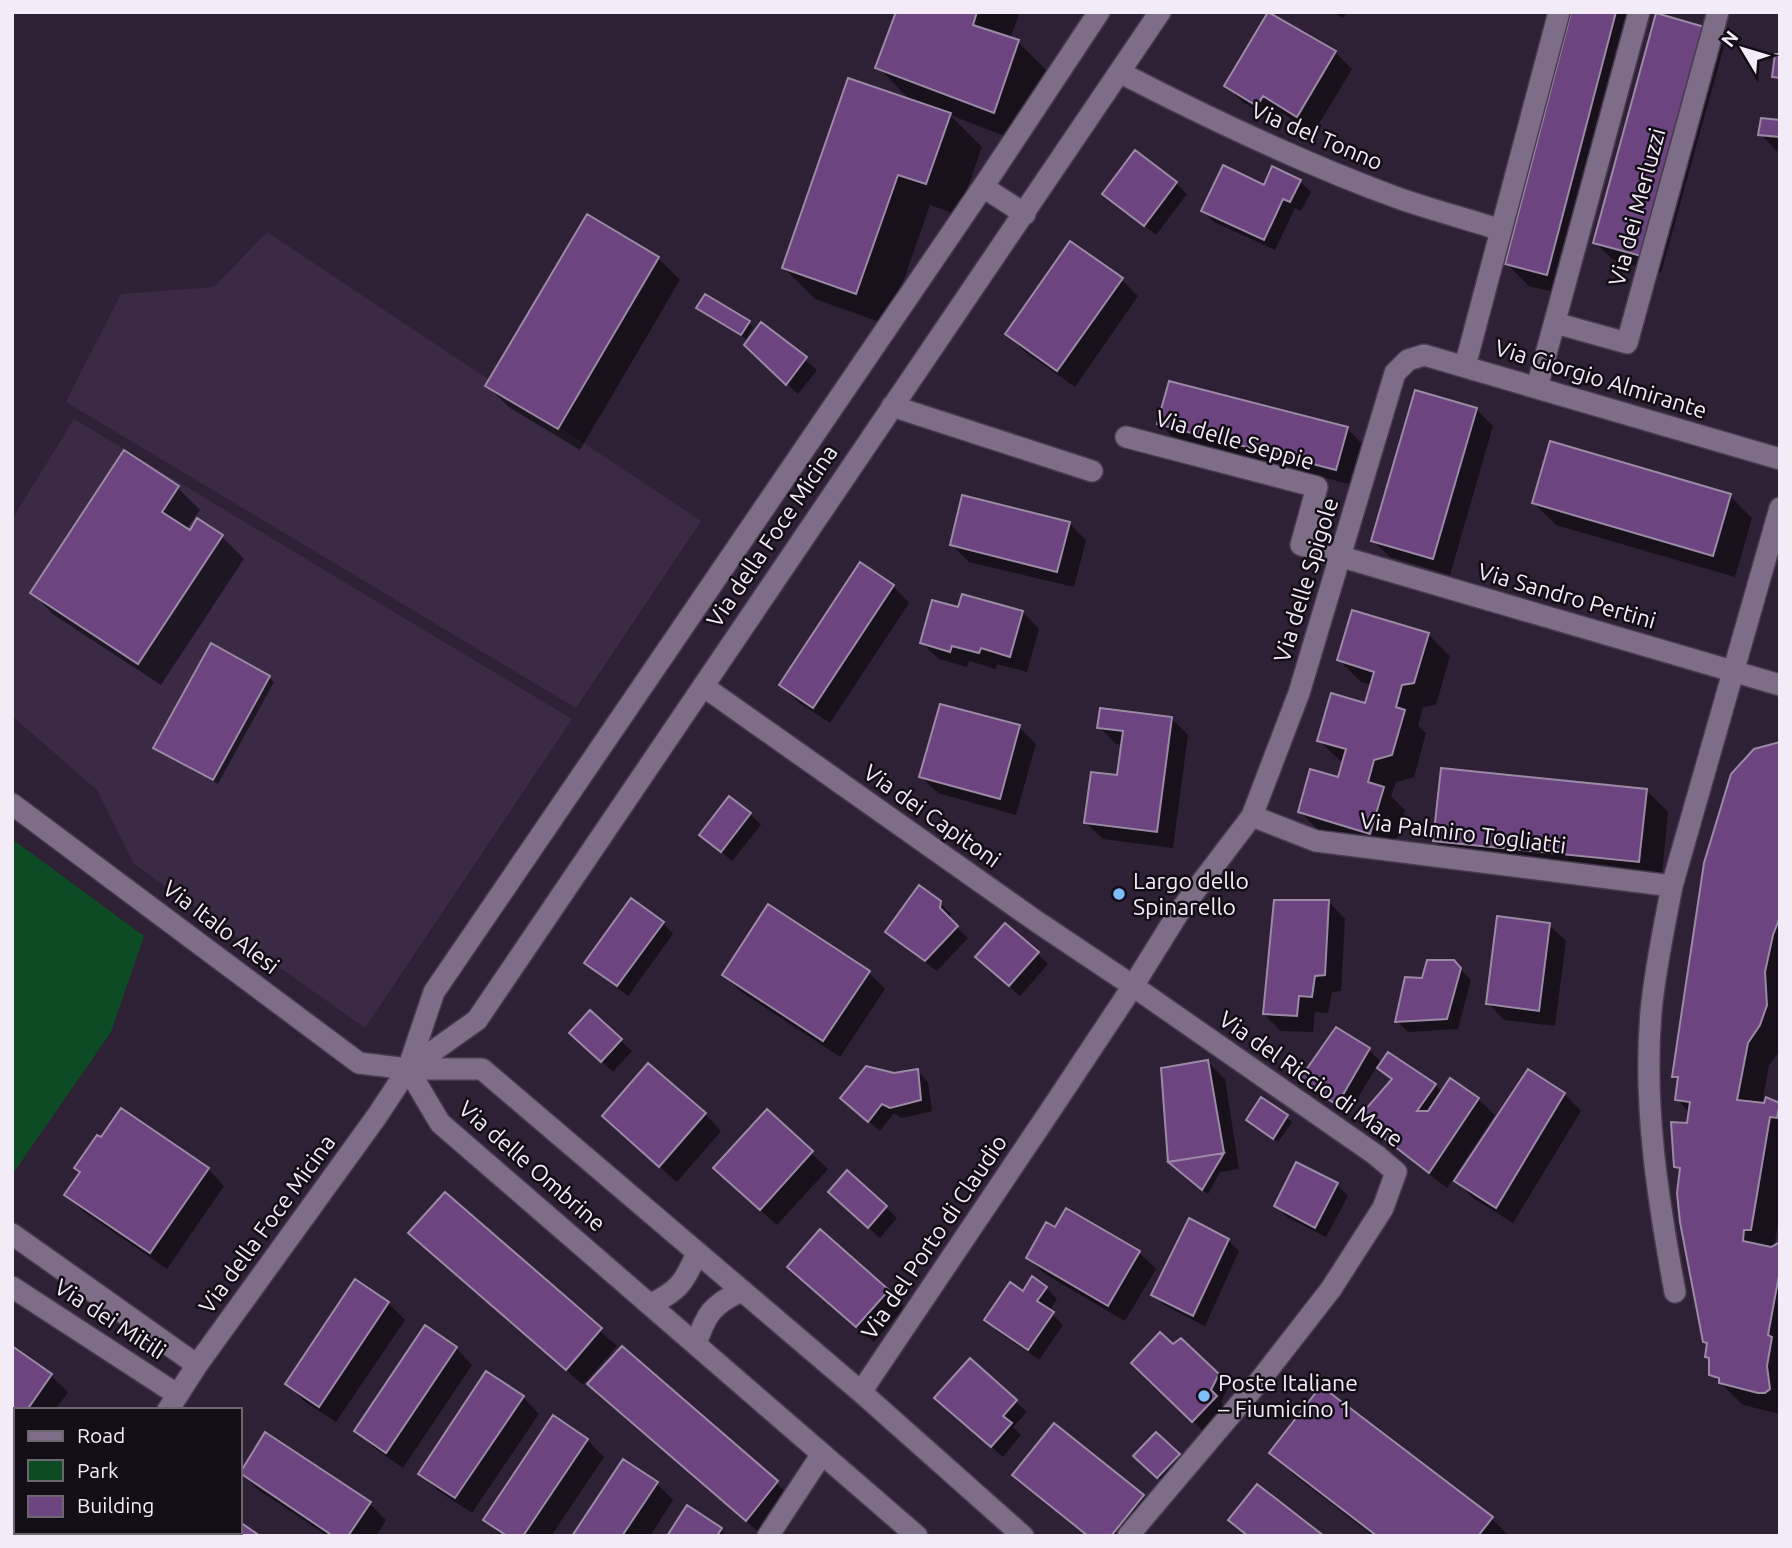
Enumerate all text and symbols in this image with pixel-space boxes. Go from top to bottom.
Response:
north arrow [1708,14,1778,84]
text: N [1717,26,1743,51]
street label: Via del Tonno [1248,97,1387,174]
street label: Via dei Merluzzi [1603,125,1670,289]
street label: Via Giorgio Almirante [1492,334,1710,423]
street label: Via delle Seppie [1153,405,1317,474]
street label: Via della Foce Micina [701,440,842,632]
street label: Via delle Spigole [1269,495,1342,665]
street label: Via Sandro Pertini [1475,558,1659,633]
street label: Via dei Capitoni [859,759,1005,872]
street label: Via Palmiro Togliatti [1358,807,1568,858]
place label: Largo dello Spinarello [1133,868,1249,919]
street label: Via Italo Alesi [158,875,284,978]
marker: Largo dello Spinarello [1111,886,1127,902]
street label: Via del Riccio di Mare [1215,1006,1408,1152]
street label: Via delle Ombrine [454,1095,611,1236]
street label: Via della Foce Micina [194,1130,340,1318]
street label: Via del Porto di Claudio [856,1130,1011,1344]
street label: Via dei Mitili [50,1274,170,1364]
place label: Poste Italiane – Fiumicino 1 [1217,1370,1358,1421]
marker: Poste Italiane – Fiumicino 1 [1196,1388,1212,1404]
legend [14,1408,242,1534]
text: Road [77,1423,125,1447]
text: Park [77,1458,119,1482]
text: Building [77,1493,154,1517]

